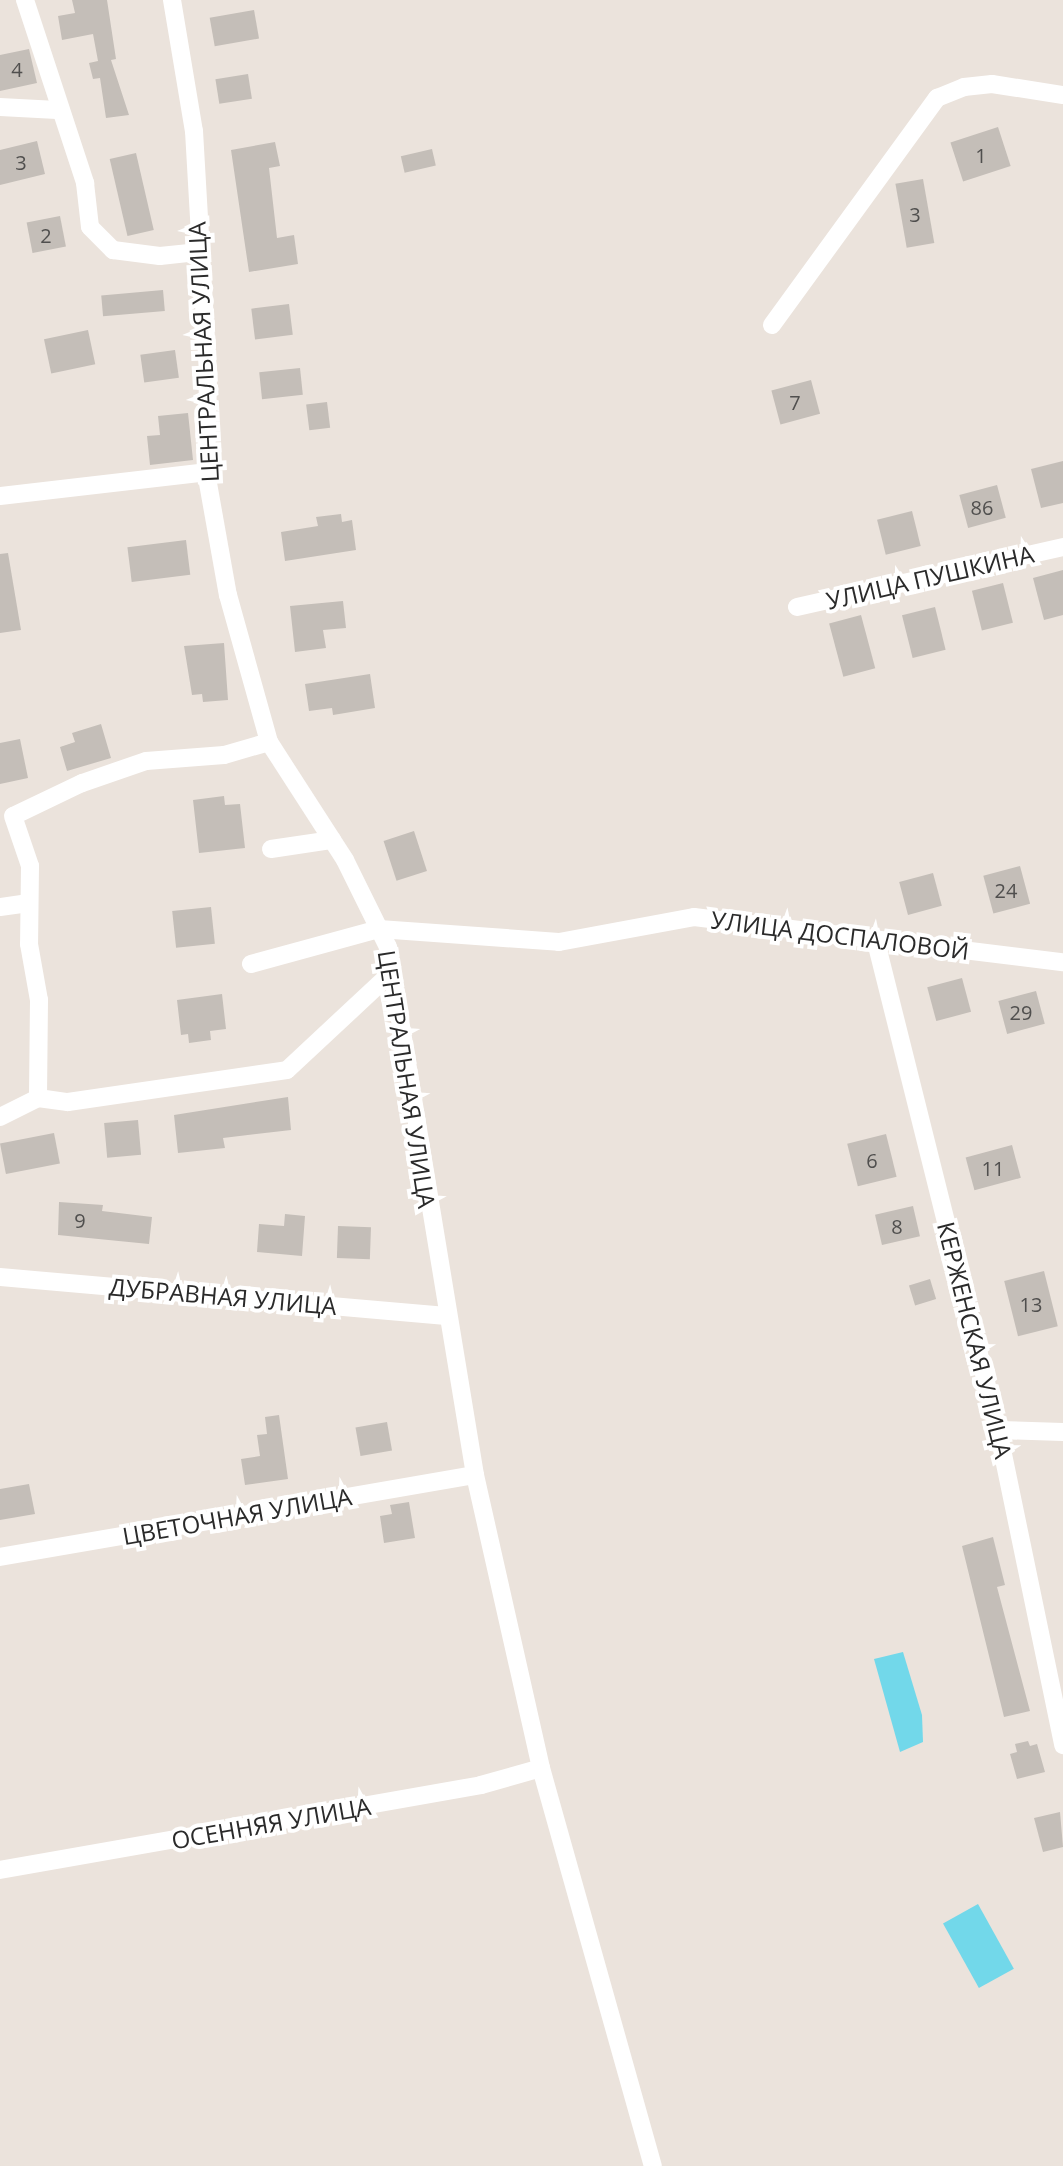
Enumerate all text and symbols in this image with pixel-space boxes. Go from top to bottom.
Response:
house number: 4 [11,57,23,81]
house number: 1 [975,143,987,167]
house number: 3 [15,150,27,174]
house number: 3 [909,202,921,226]
street label: ЦЕНТРАЛЬНАЯ УЛИЦА [182,221,224,483]
house number: 2 [40,223,52,247]
house number: 7 [789,390,801,414]
house number: 86 [971,495,993,519]
street label: УЛИЦА ПУШКИНА [824,539,1036,615]
house number: 24 [995,878,1017,902]
street label: УЛИЦА ДОСПАЛОВОЙ [709,905,971,965]
street label: ЦЕНТРАЛЬНАЯ УЛИЦА [372,948,442,1210]
house number: 29 [1010,1000,1032,1024]
house number: 6 [866,1148,878,1172]
house number: 11 [982,1156,1004,1180]
house number: 9 [74,1208,86,1232]
house number: 8 [891,1214,903,1238]
street label: КЕРЖЕНСКАЯ УЛИЦА [932,1219,1018,1461]
street label: ДУБРАВНАЯ УЛИЦА [108,1272,338,1320]
house number: 13 [1020,1292,1042,1316]
street label: ЦВЕТОЧНАЯ УЛИЦА [120,1482,354,1550]
street label: ОСЕННЯЯ УЛИЦА [169,1791,373,1855]

